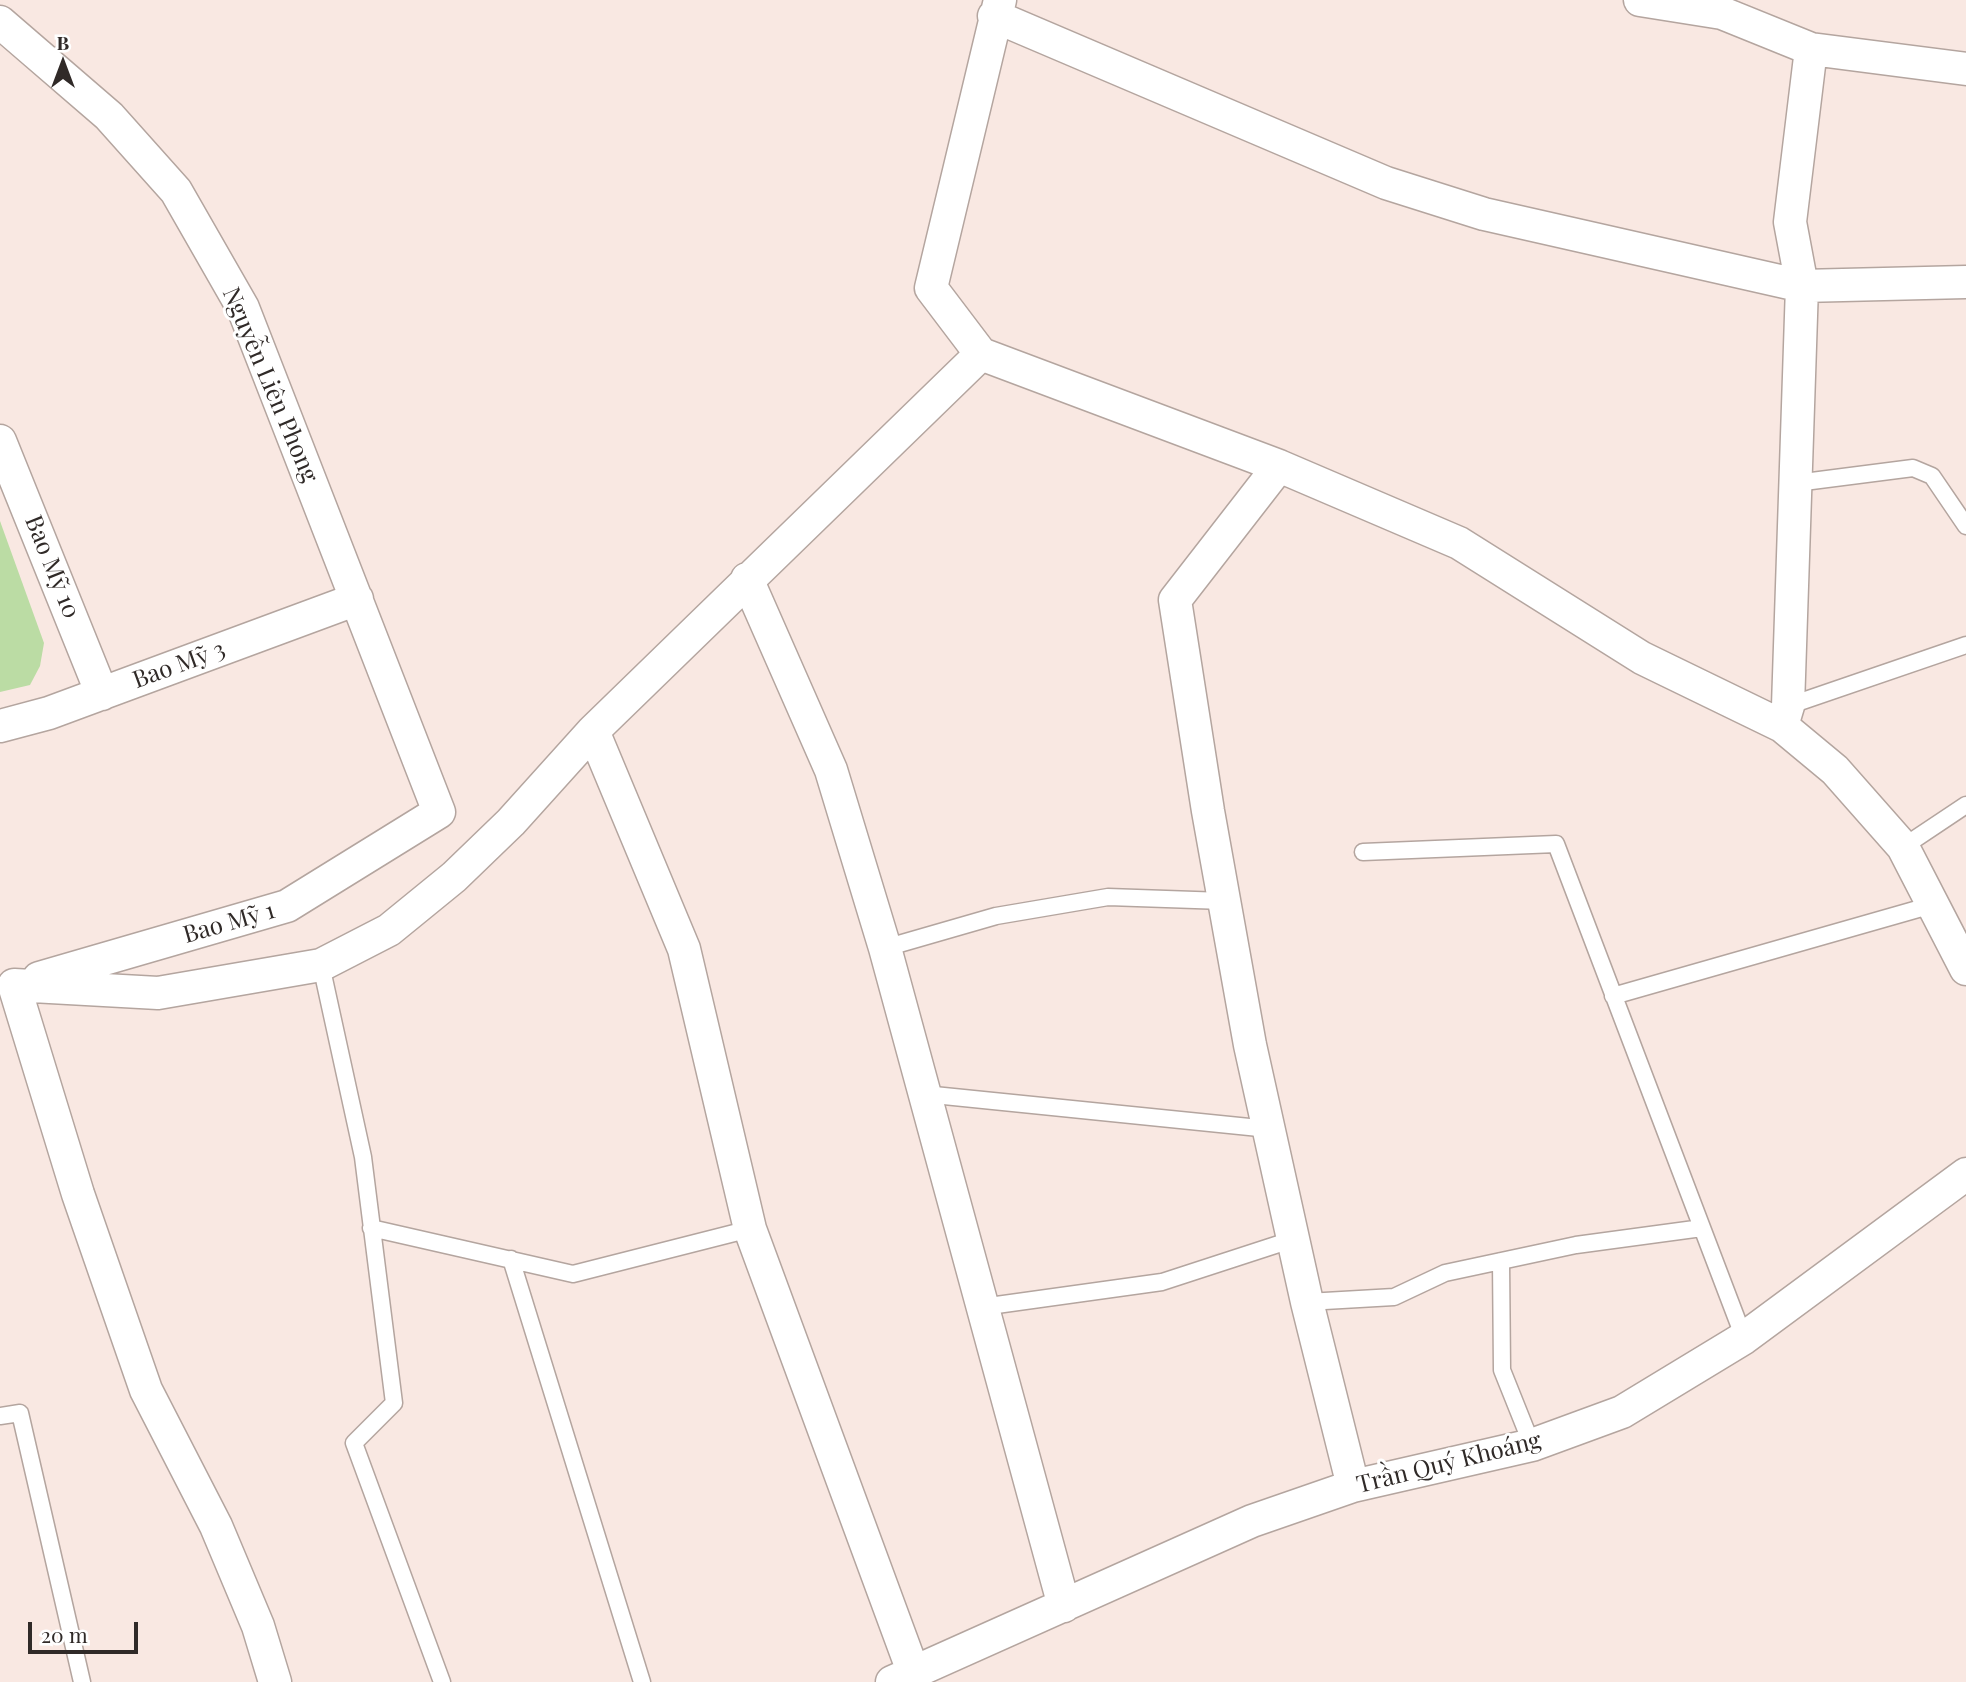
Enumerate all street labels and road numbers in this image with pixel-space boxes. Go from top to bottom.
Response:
street label: Nguyễn Liên Phong [216,283,324,487]
street label: Bao Mỹ 10 [18,511,86,623]
street label: Bao Mỹ 3 [129,635,229,695]
street label: Bao Mỹ 1 [180,896,278,950]
street label: Trần Quý Khoáng [1354,1426,1544,1500]

